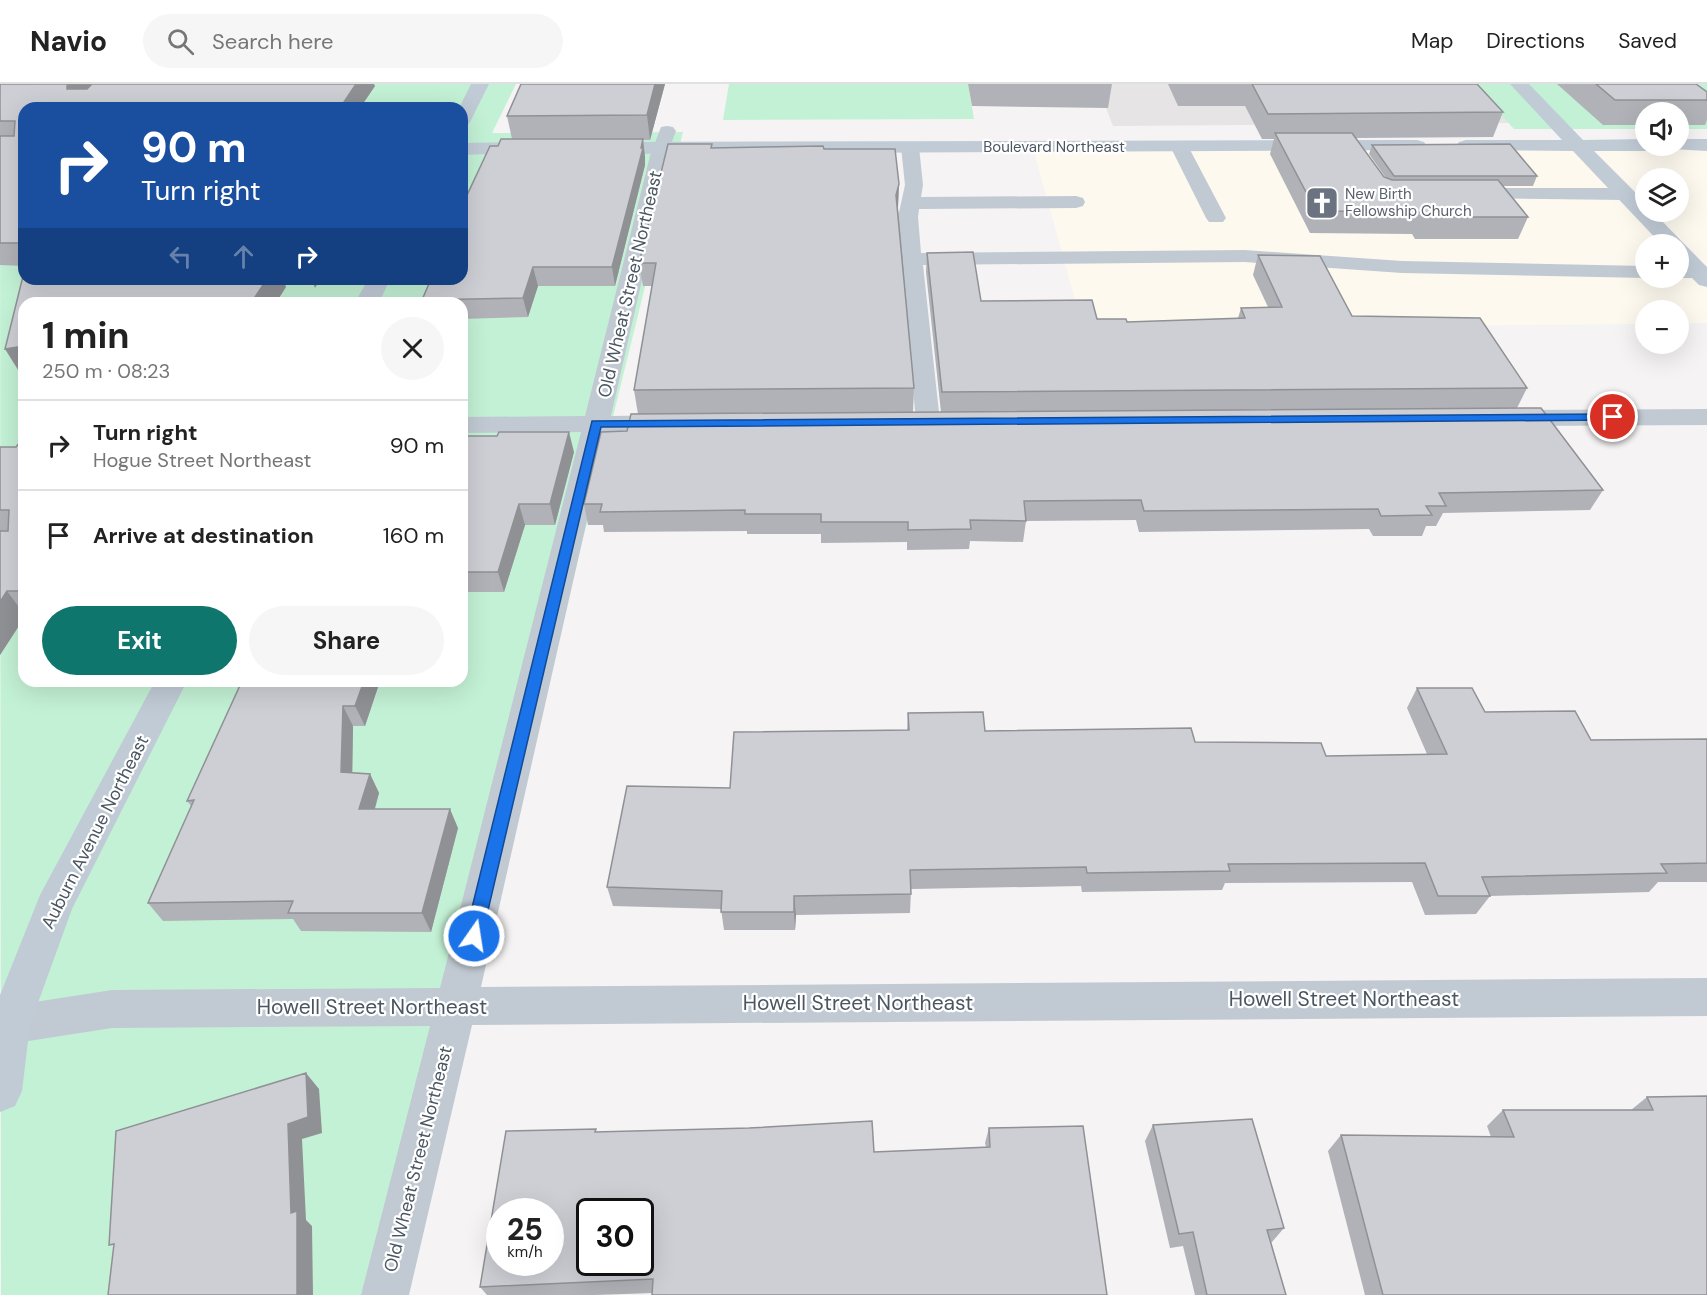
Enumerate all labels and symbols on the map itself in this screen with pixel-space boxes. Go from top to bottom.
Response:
street label: Boulevard Northeast [983,137,1125,157]
street label: Old Wheat Street Northeast [592,168,668,400]
place label: New Birth Fellowship Church [1345,184,1472,221]
church icon: New Birth Fellowship Church [1304,185,1340,221]
pin [1587,391,1638,442]
street label: Auburn Avenue Northeast [36,731,154,933]
position arrow [442,904,506,968]
street label: Howell Street Northeast [1229,985,1459,1013]
street label: Howell Street Northeast [743,989,973,1017]
street label: Howell Street Northeast [257,993,487,1021]
street label: Old Wheat Street Northeast [378,1043,458,1275]
speed limit sign: 30 [576,1198,654,1276]

